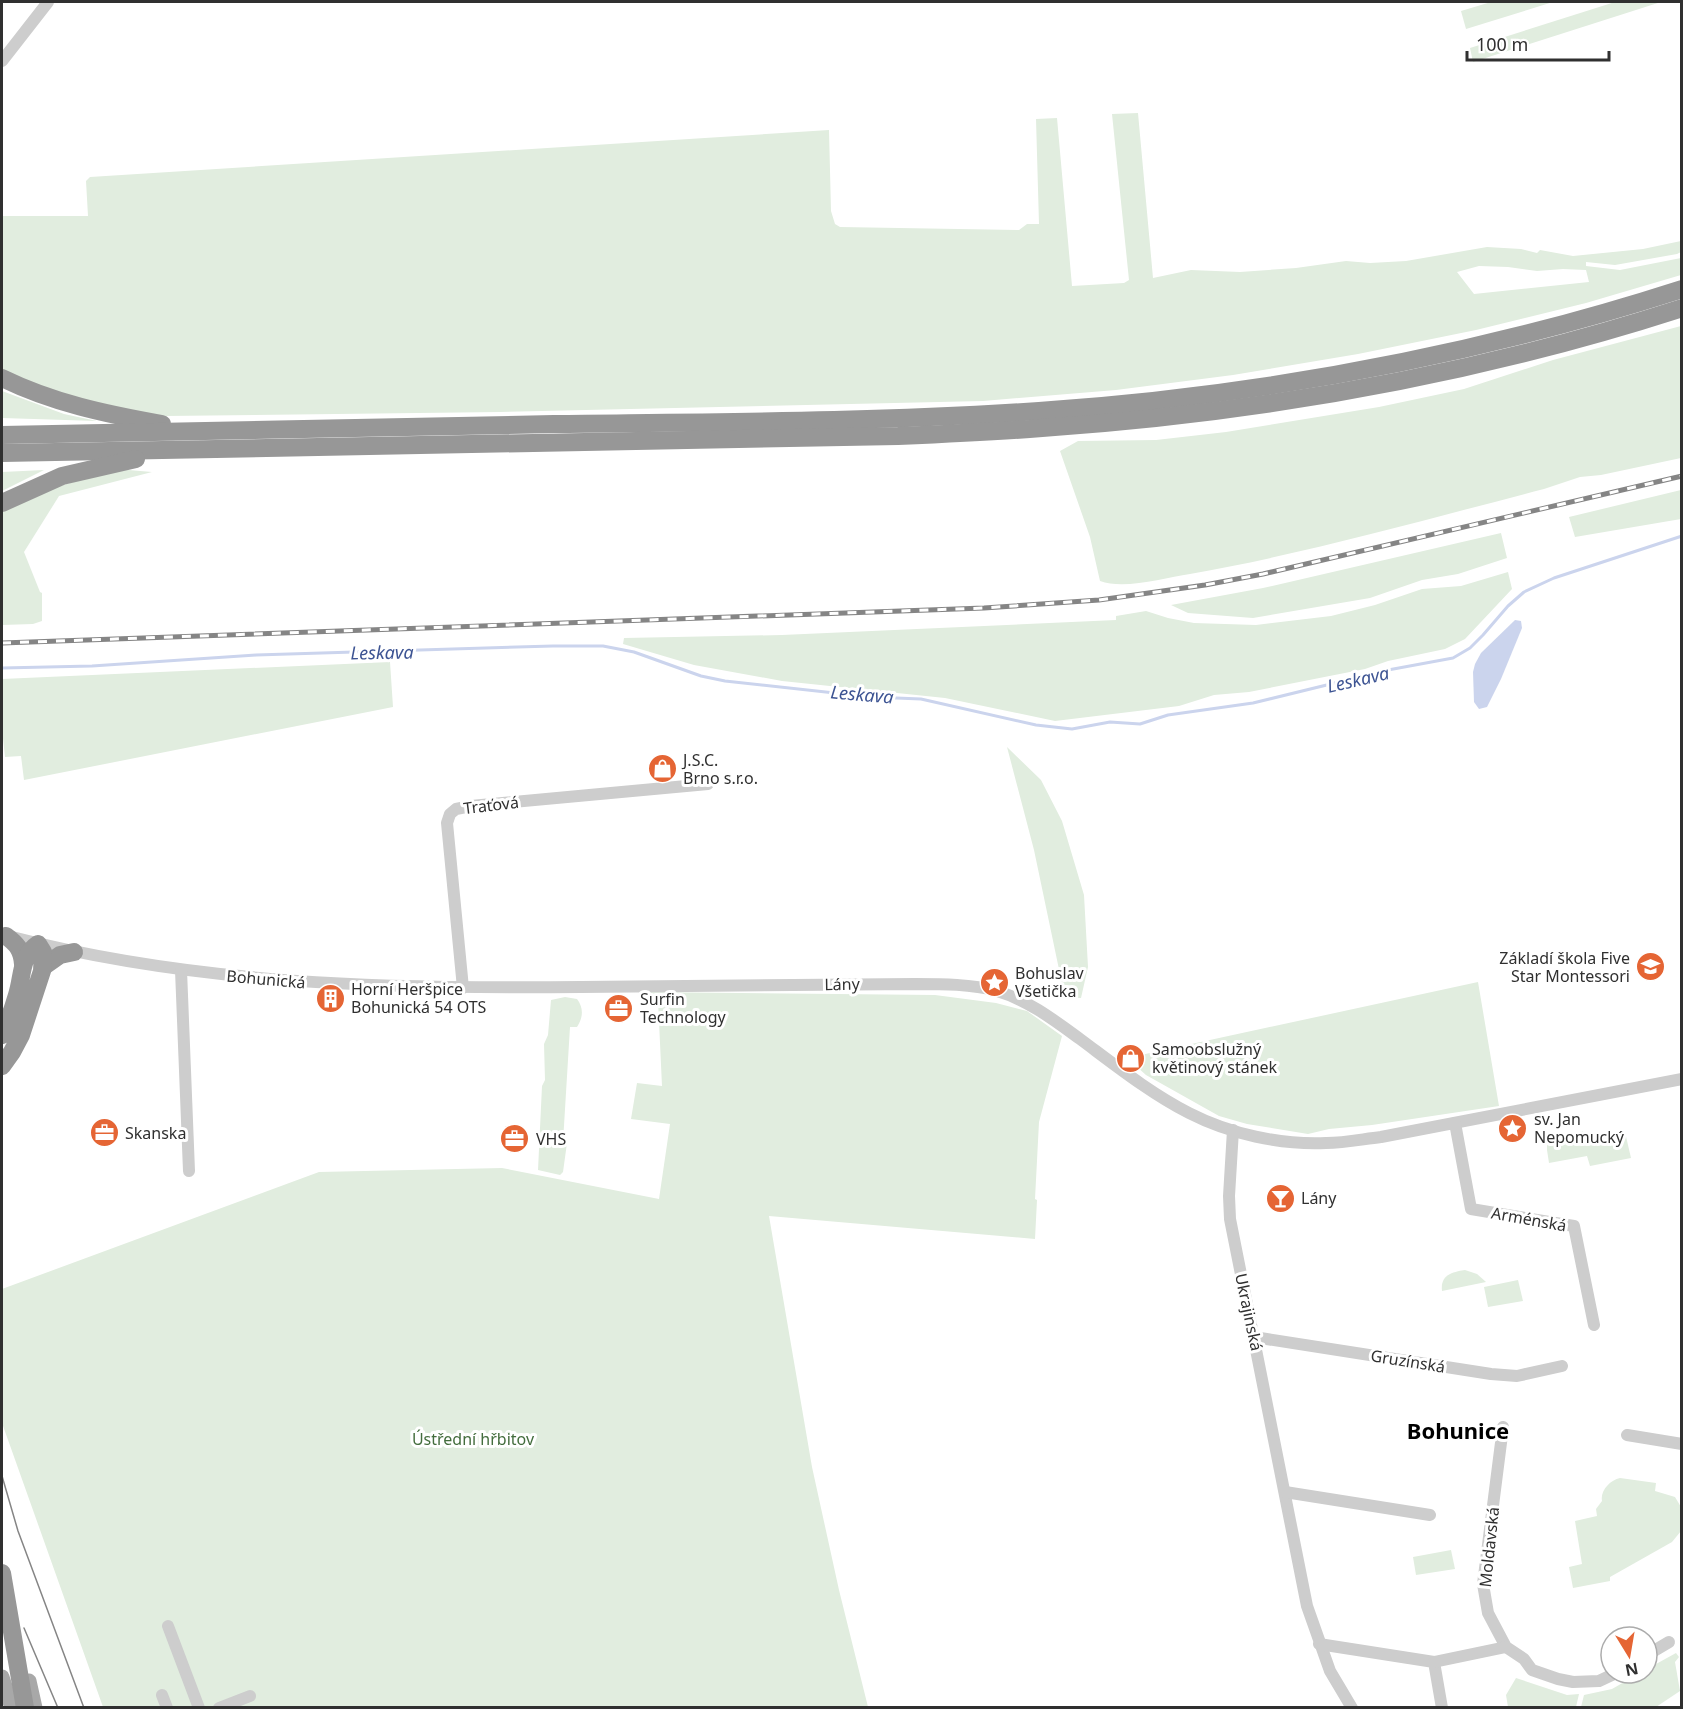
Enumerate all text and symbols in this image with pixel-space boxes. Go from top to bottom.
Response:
scale bar [1467,24,1610,62]
text: 100 m [1476,32,1528,56]
water label: Leskava [350,639,414,665]
water label: Leskava [1325,660,1391,698]
water label: Leskava [830,679,894,709]
place label: J.S.C. Brno s.r.o. [681,749,758,789]
shop icon: J.S.C. Brno s.r.o. [646,753,678,785]
street label: Traťová [462,791,520,819]
place label: Základí škola Five Star Montessori [1499,947,1630,987]
school or university icon: Základí škola Five Star Montessori [1635,951,1667,983]
place label: Bohuslav Všetička [1015,962,1085,1002]
street label: Bohunická [226,965,306,993]
place icon: Bohuslav Všetička [978,966,1010,998]
street label: Lány [824,973,861,995]
place label: Horní Heršpice Bohunická 54 OTS [351,978,487,1018]
building icon: Horní Heršpice Bohunická 54 OTS [314,982,346,1014]
place label: Surfin Technology [640,988,727,1028]
office icon: Surfin Technology [603,992,635,1024]
place label: Samoobslužný květinový stánek [1152,1038,1278,1078]
shop icon: Samoobslužný květinový stánek [1115,1042,1147,1074]
place label: sv. Jan Nepomucký [1534,1108,1625,1148]
place icon: sv. Jan Nepomucký [1497,1112,1529,1144]
office icon: Skanska [88,1117,120,1149]
place label: Skanska [125,1122,186,1144]
office icon: VHS [499,1123,531,1155]
place label: VHS [536,1128,566,1150]
bar icon: Lány [1264,1182,1296,1214]
place label: Lány [1301,1187,1337,1209]
street label: Arménská [1490,1202,1568,1236]
street label: Ukrajinská [1230,1271,1268,1353]
street label: Gruzínská [1369,1344,1447,1378]
district label: Bohunice [1407,1415,1509,1445]
park label: Ústřední hřbitov [412,1428,535,1450]
street label: Moldavská [1474,1506,1504,1588]
north arrow [1599,1625,1659,1685]
text: N [1623,1658,1640,1682]

